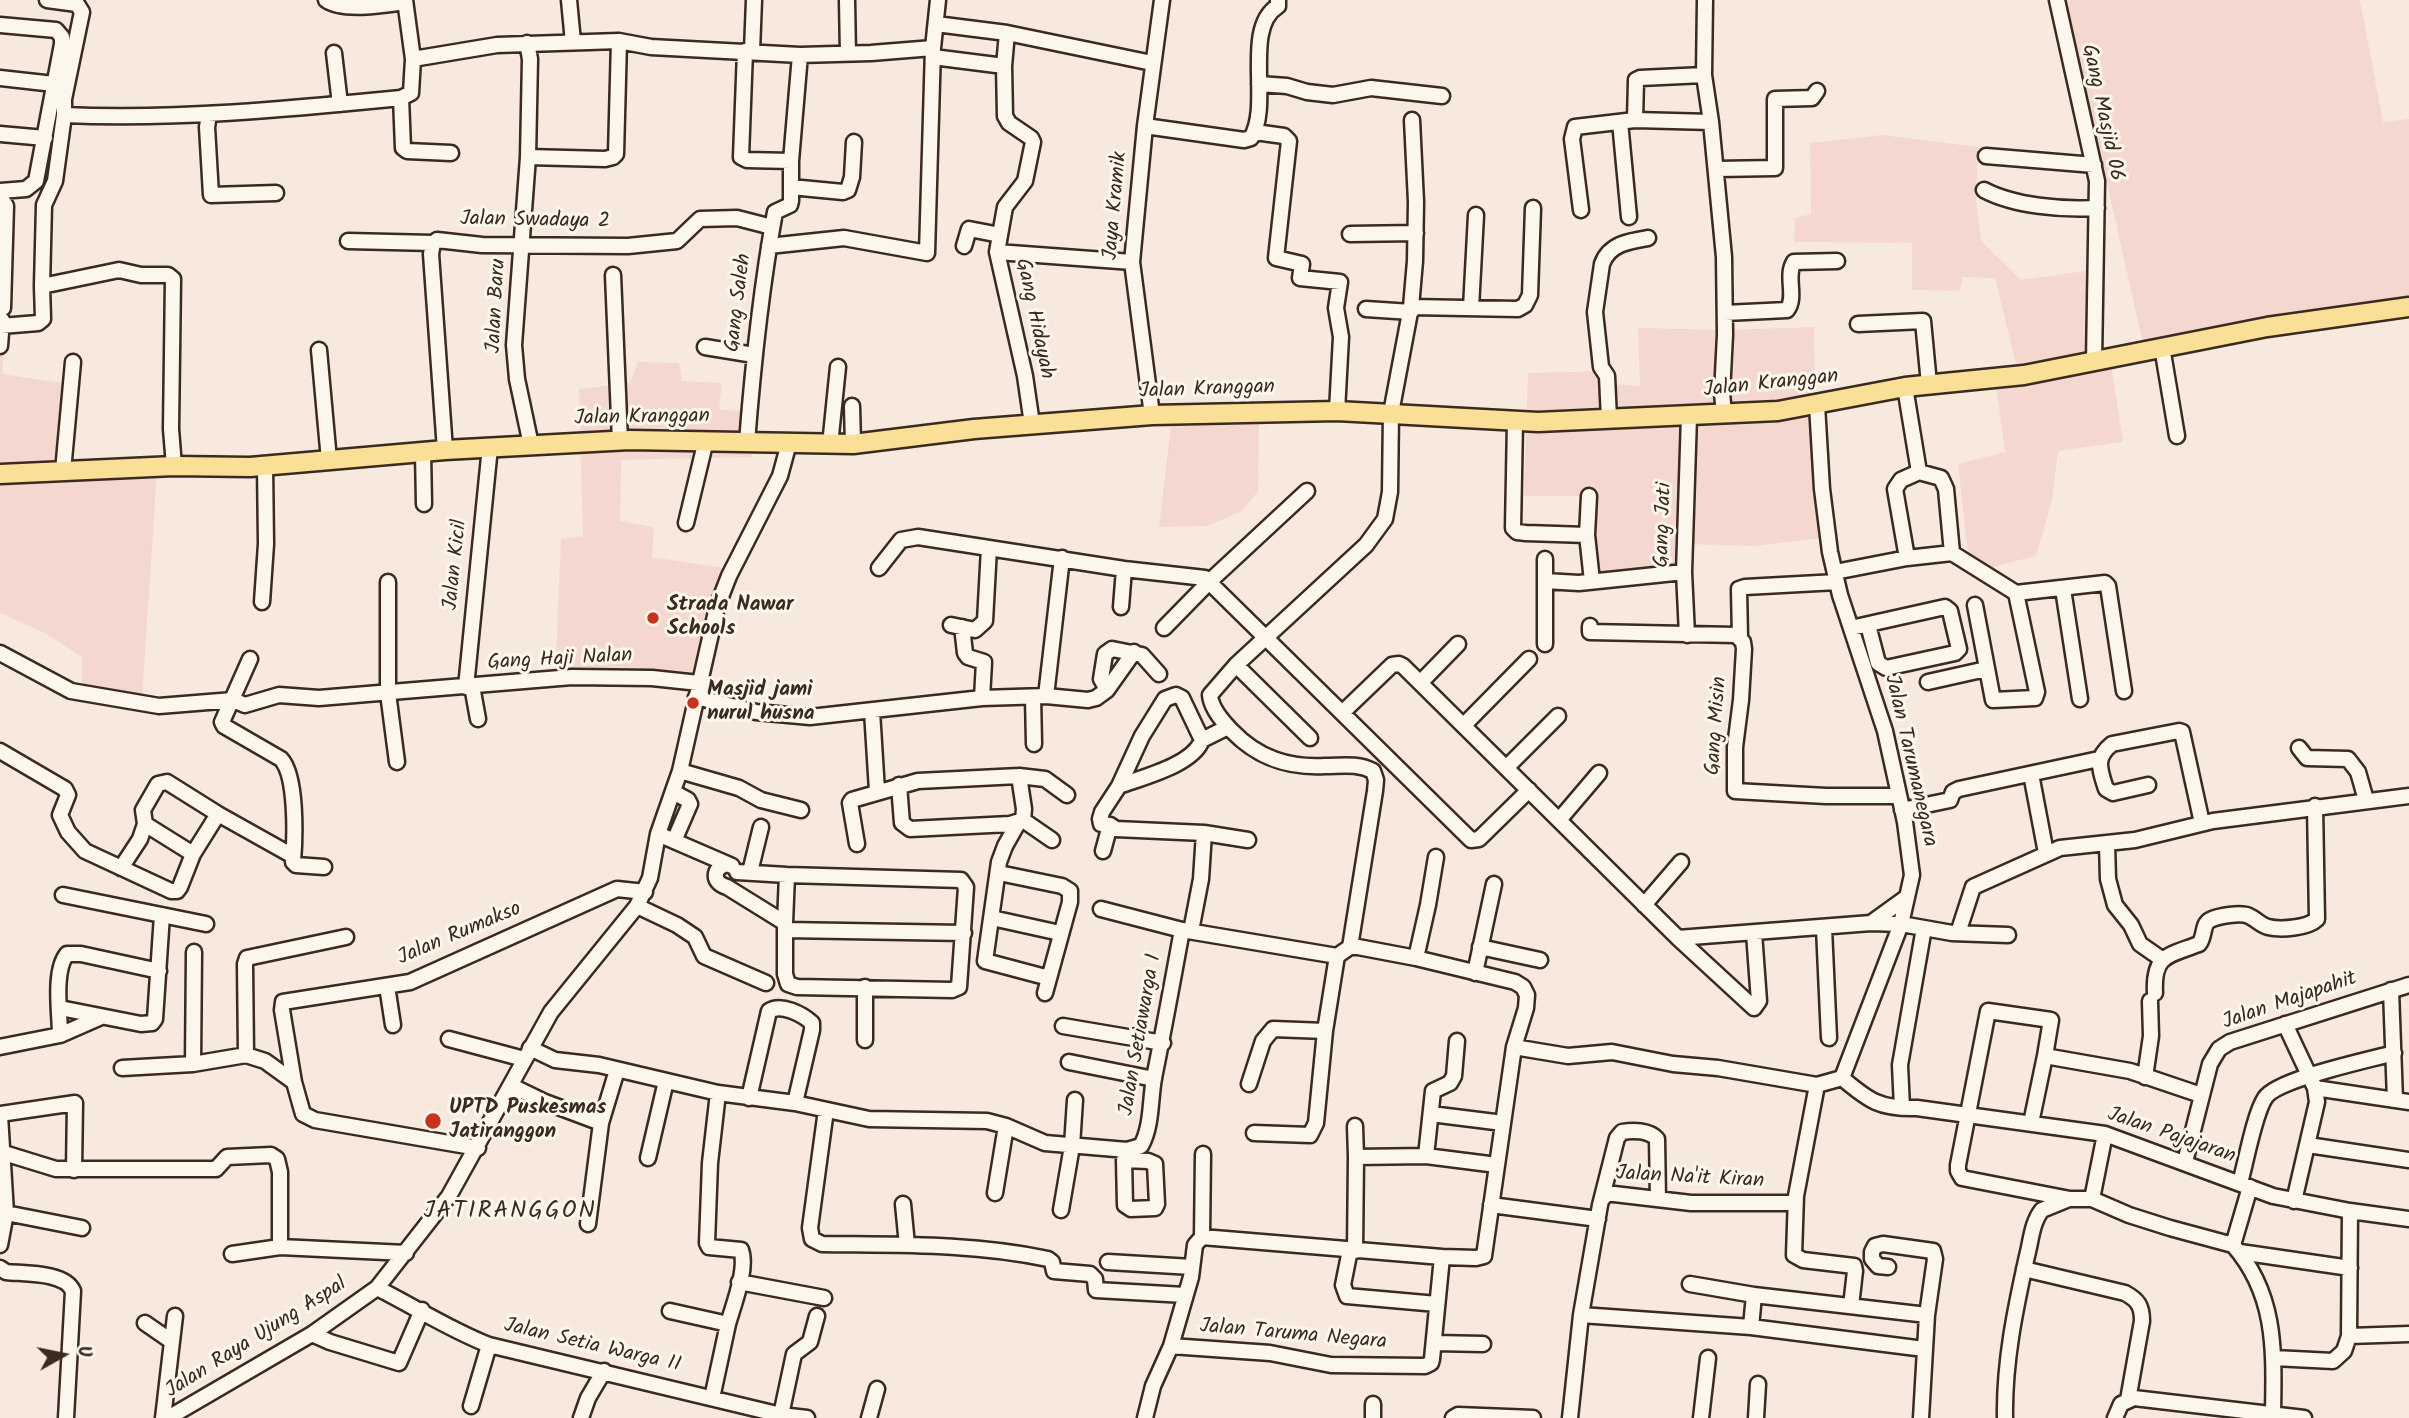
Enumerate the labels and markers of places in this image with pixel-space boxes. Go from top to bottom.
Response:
place label: Strada Nawar Schools [667,593,794,643]
marker: Strada Nawar Schools [645,610,661,626]
place label: Masjid jami nurul husna [707,678,814,728]
marker: Masjid jami nurul husna [685,695,701,711]
place label: UPTD Puskesmas Jatiranggon [449,1096,606,1146]
marker: UPTD Puskesmas Jatiranggon [423,1111,443,1131]

